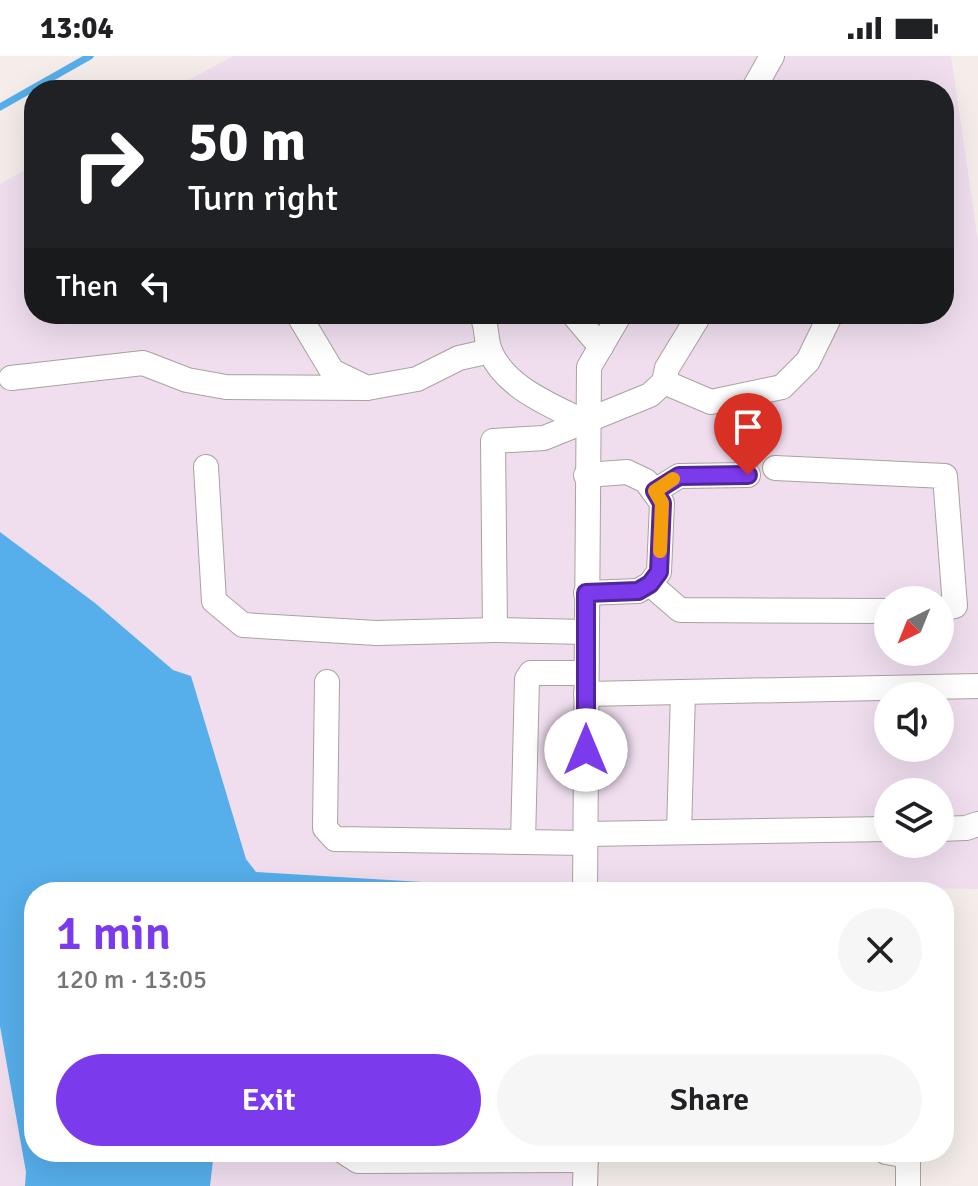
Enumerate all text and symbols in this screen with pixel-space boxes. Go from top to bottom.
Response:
text: 13:04 [40,10,114,47]
text: 50 m [188,107,306,176]
icon: right [56,112,160,216]
text: Turn right [188,176,338,221]
icon: left [134,264,178,308]
text: Then [56,268,118,305]
pin [714,393,782,475]
icon: arrive [726,405,770,449]
north arrow [874,586,954,666]
map controls [874,586,954,858]
button: sound [874,682,954,762]
position arrow [544,708,628,792]
button: layers [874,778,954,858]
text: 1 min [56,904,171,963]
button: close [838,908,922,992]
text: 120 m · 13:05 [56,964,207,996]
button: Exit [56,1054,481,1146]
button: Share [497,1054,922,1146]

